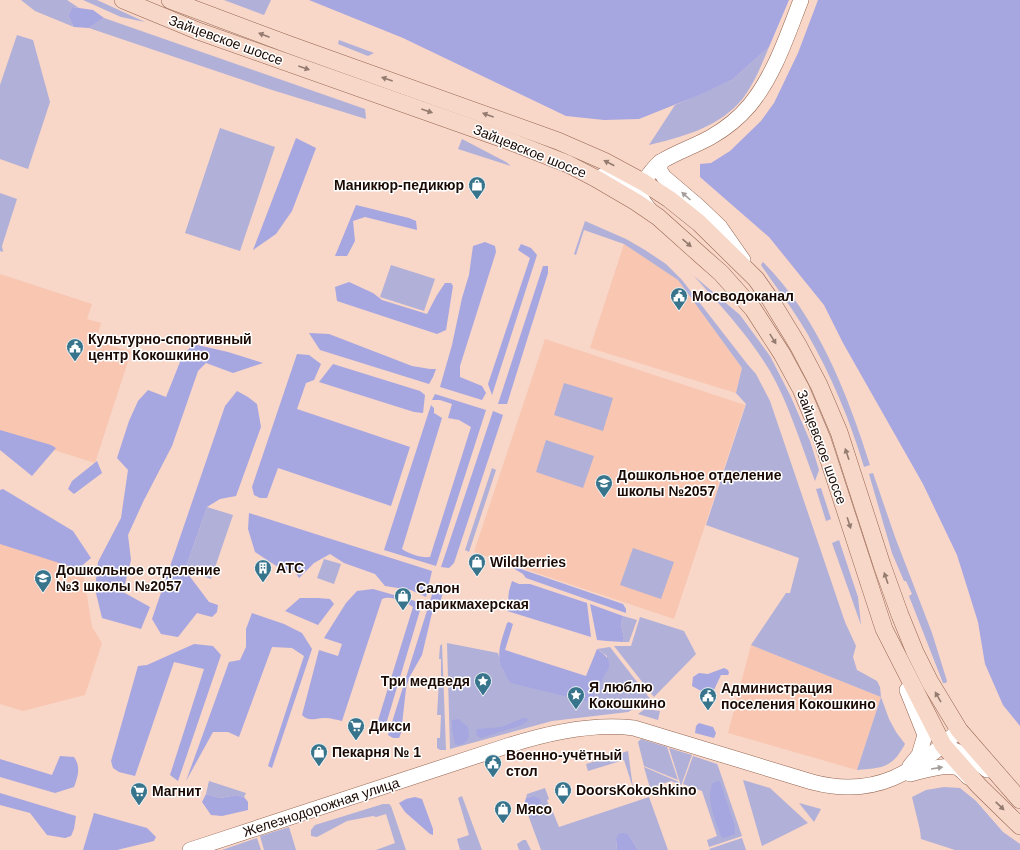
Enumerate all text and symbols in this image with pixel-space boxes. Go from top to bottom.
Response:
street label: Зайцевское шоссе [167,12,286,68]
one-way arrow [258,32,270,38]
one-way arrow [298,66,310,72]
one-way arrow [380,76,392,82]
one-way arrow [421,109,433,115]
one-way arrow [481,112,493,118]
street label: Зайцевское шоссе [471,121,589,181]
one-way arrow [603,160,614,166]
shop icon: Маникюр-педикюр [467,175,487,200]
place label: Маникюр-педикюр [334,177,464,193]
one-way arrow [681,191,692,200]
one-way arrow [682,238,692,247]
public building icon: Мосводоканал [669,286,689,311]
place label: Мосводоканал [692,288,794,304]
place label: Культурно-спортивный центр Кокошкино [88,331,252,363]
one-way arrow [770,333,777,345]
public building icon: Культурно-спортивный центр Кокошкино [65,337,85,362]
street label: Зайцевское шоссе [794,388,850,507]
one-way arrow [844,448,850,460]
place label: Дошкольное отделение школы №2057 [617,467,782,499]
school or university icon: Дошкольное отделение школы №2057 [594,473,614,498]
one-way arrow [847,517,853,529]
shop icon: Wildberries [467,552,487,577]
place label: Wildberries [490,554,566,570]
building icon: АТС [253,558,273,583]
place label: АТС [276,560,304,576]
place label: Дошкольное отделение №3 школы №2057 [56,562,221,594]
school or university icon: Дошкольное отделение №3 школы №2057 [33,568,53,593]
one-way arrow [883,572,889,584]
place label: Салон парикмахерская [416,580,529,612]
shop icon: Салон парикмахерская [393,586,413,611]
place icon: Три медведя [473,671,493,696]
place label: Три медведя [381,673,470,689]
place label: Я люблю Кокошкино [589,679,666,711]
place label: Администрация поселения Кокошкино [721,680,876,712]
place icon: Я люблю Кокошкино [566,685,586,710]
public building icon: Администрация поселения Кокошкино [698,686,718,711]
one-way arrow [935,691,942,703]
supermarket icon: Дикси [346,716,366,741]
place label: Дикси [369,718,411,734]
shop icon: Пекарня № 1 [309,742,329,767]
place label: Пекарня № 1 [332,744,421,760]
place label: Военно-учётный стол [506,747,622,779]
public building icon: Военно-учётный стол [483,753,503,778]
one-way arrow [931,765,943,771]
street label: Железнодорожная улица [241,774,401,840]
shop icon: DoorsKokoshkino [553,780,573,805]
supermarket icon: Магнит [129,781,149,806]
place label: DoorsKokoshkino [576,782,697,798]
place label: Магнит [152,783,202,799]
shop icon: Мясо [493,799,513,824]
place label: Мясо [516,801,552,817]
one-way arrow [995,801,1005,811]

